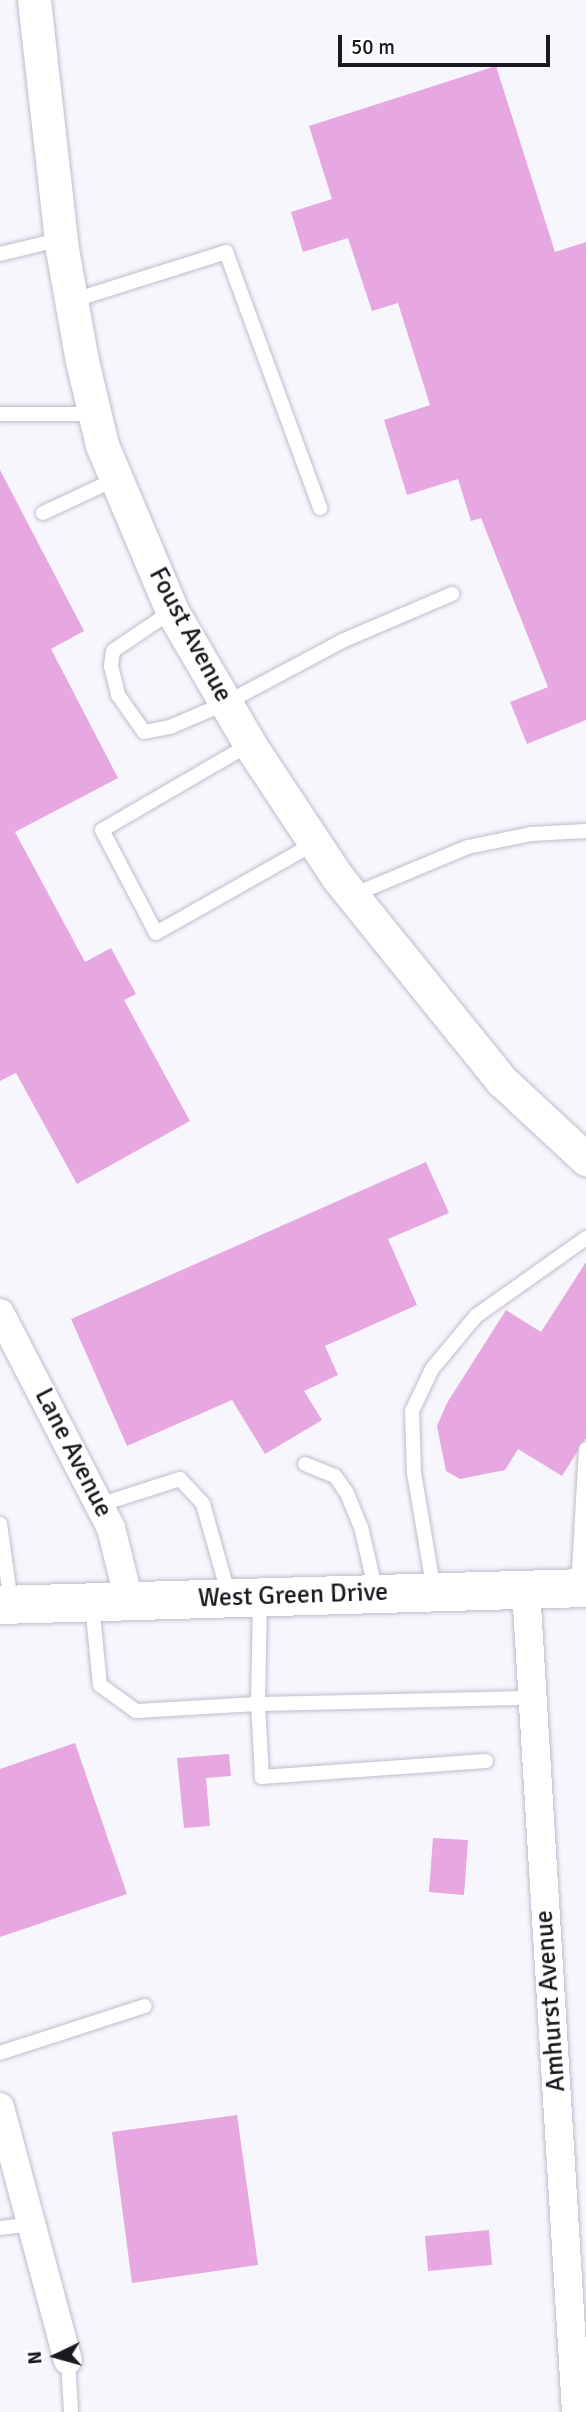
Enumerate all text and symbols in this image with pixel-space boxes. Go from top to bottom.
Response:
scale bar [341,21,553,65]
text: 50 m [351,34,395,60]
street label: Foust Avenue [141,562,239,708]
street label: Lane Avenue [27,1383,119,1523]
street label: West Green Drive [197,1577,389,1615]
street label: Amhurst Avenue [529,1909,573,2093]
north arrow [21,2321,91,2391]
text: N [23,2350,48,2365]

